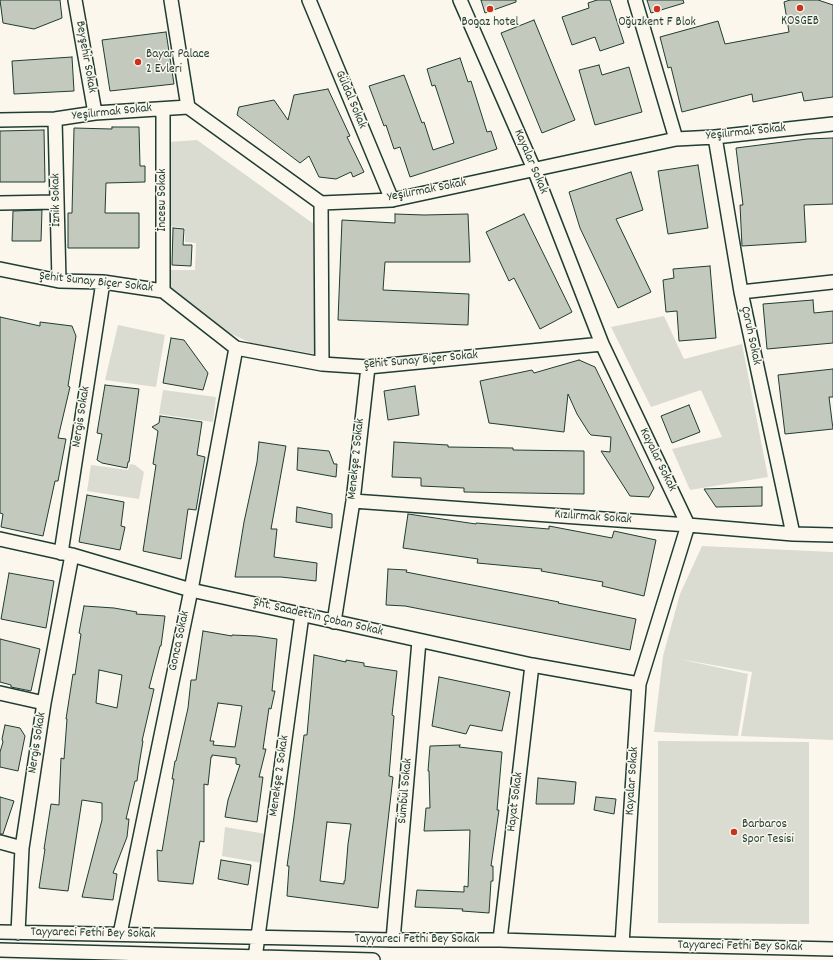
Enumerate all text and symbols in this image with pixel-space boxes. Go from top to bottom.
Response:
marker: KOSGEB [795,3,805,13]
marker: Bogaz hotel [485,4,495,14]
marker: Oğuzkent F Blok [652,4,662,14]
place label: KOSGEB [781,14,819,30]
place label: Bogaz hotel [461,15,519,31]
place label: Oğuzkent F Blok [618,15,696,31]
street label: Beyşehir Sokak [71,20,99,94]
place label: Bayar Palace 2 Evleri [146,47,210,78]
marker: Bayar Palace 2 Evleri [133,57,143,67]
street label: Güldal Sokak [331,69,369,131]
street label: Yeşilırmak Sokak [71,101,153,125]
street label: Yeşilırmak Sokak [705,121,787,145]
street label: Kayalar Sokak [509,127,551,197]
street label: İncesu Sokak [155,169,171,231]
street label: İznik Sokak [49,173,65,227]
street label: Yeşilırmak Sokak [386,176,468,206]
street label: Şehit Sunay Biçer Sokak [38,269,154,297]
street label: Çoruh Sokak [736,305,764,367]
street label: Şehit Sunay Biçer Sokak [363,348,479,374]
street label: Nergis Sokak [69,385,95,449]
street label: Menekşe 2 Sokak [345,418,369,500]
street label: Kayalar Sokak [635,426,679,494]
street label: Kızılırmak Sokak [554,508,632,528]
street label: Şht. Saadettin Çoban Sokak [252,595,384,641]
street label: Gonca Sokak [166,610,194,672]
street label: Nergis Sokak [25,711,51,775]
street label: Menekşe 2 Sokak [267,734,293,818]
street label: Kayalar Sokak [623,746,643,816]
street label: Sümbül Sokak [395,758,417,824]
street label: Hayat Sokak [505,771,527,833]
place label: Barbaros Spor Tesisi [742,817,794,848]
marker: Barbaros Spor Tesisi [729,827,739,837]
street label: Tayyareci Fethi Bey Sokak [30,925,156,943]
street label: Tayyareci Fethi Bey Sokak [354,932,480,948]
street label: Tayyareci Fethi Bey Sokak [677,938,803,956]

